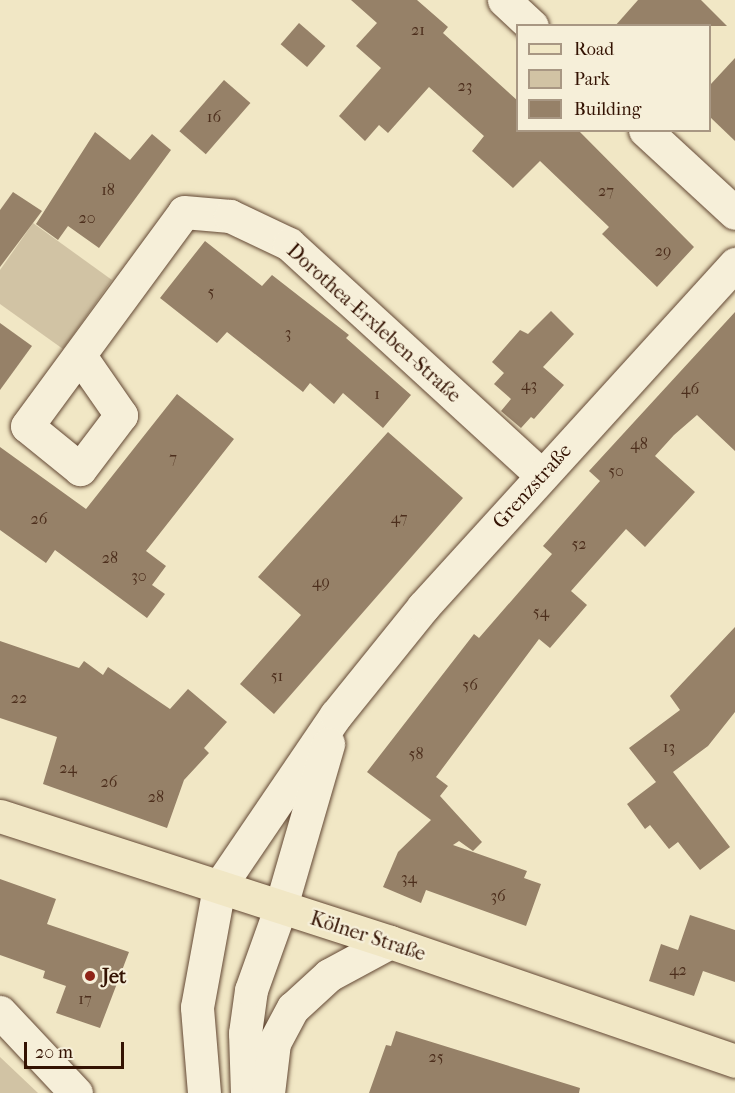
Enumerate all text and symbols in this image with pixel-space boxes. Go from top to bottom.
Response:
house number: 21 [411,20,425,40]
legend [516,24,711,132]
text: Road [574,39,614,60]
text: Park [574,69,610,90]
house number: 23 [458,76,472,96]
text: Building [574,99,641,120]
house number: 16 [207,107,221,127]
house number: 18 [101,180,115,200]
house number: 27 [598,181,614,201]
house number: 20 [78,208,96,228]
street label: Dorothea-Erxleben-Straße [282,238,466,408]
house number: 29 [655,241,671,261]
house number: 5 [208,282,214,302]
house number: 3 [285,323,291,343]
house number: 43 [521,375,537,395]
house number: 46 [681,379,699,399]
house number: 1 [374,384,380,404]
house number: 48 [630,434,648,454]
street label: Grenzstraße [488,439,576,533]
house number: 7 [169,448,177,468]
house number: 50 [608,461,624,481]
house number: 47 [391,508,407,528]
house number: 26 [31,509,47,529]
house number: 52 [571,534,587,554]
house number: 28 [102,548,118,568]
house number: 30 [131,566,147,586]
house number: 49 [312,572,330,592]
house number: 54 [533,602,549,622]
house number: 51 [271,666,283,686]
house number: 56 [462,675,478,695]
house number: 22 [11,688,27,708]
house number: 13 [663,737,675,757]
house number: 58 [409,744,423,764]
house number: 24 [59,758,77,778]
house number: 26 [101,772,117,792]
house number: 28 [148,787,164,807]
house number: 34 [401,868,417,888]
house number: 36 [490,886,506,906]
street label: Kölner Straße [307,906,429,966]
house number: 42 [669,960,687,980]
place label: Jet [102,964,126,988]
marker: Jet [83,969,97,983]
house number: 17 [78,989,92,1009]
scale bar [27,1030,128,1068]
text: 20 m [35,1042,73,1063]
house number: 25 [428,1047,444,1067]

